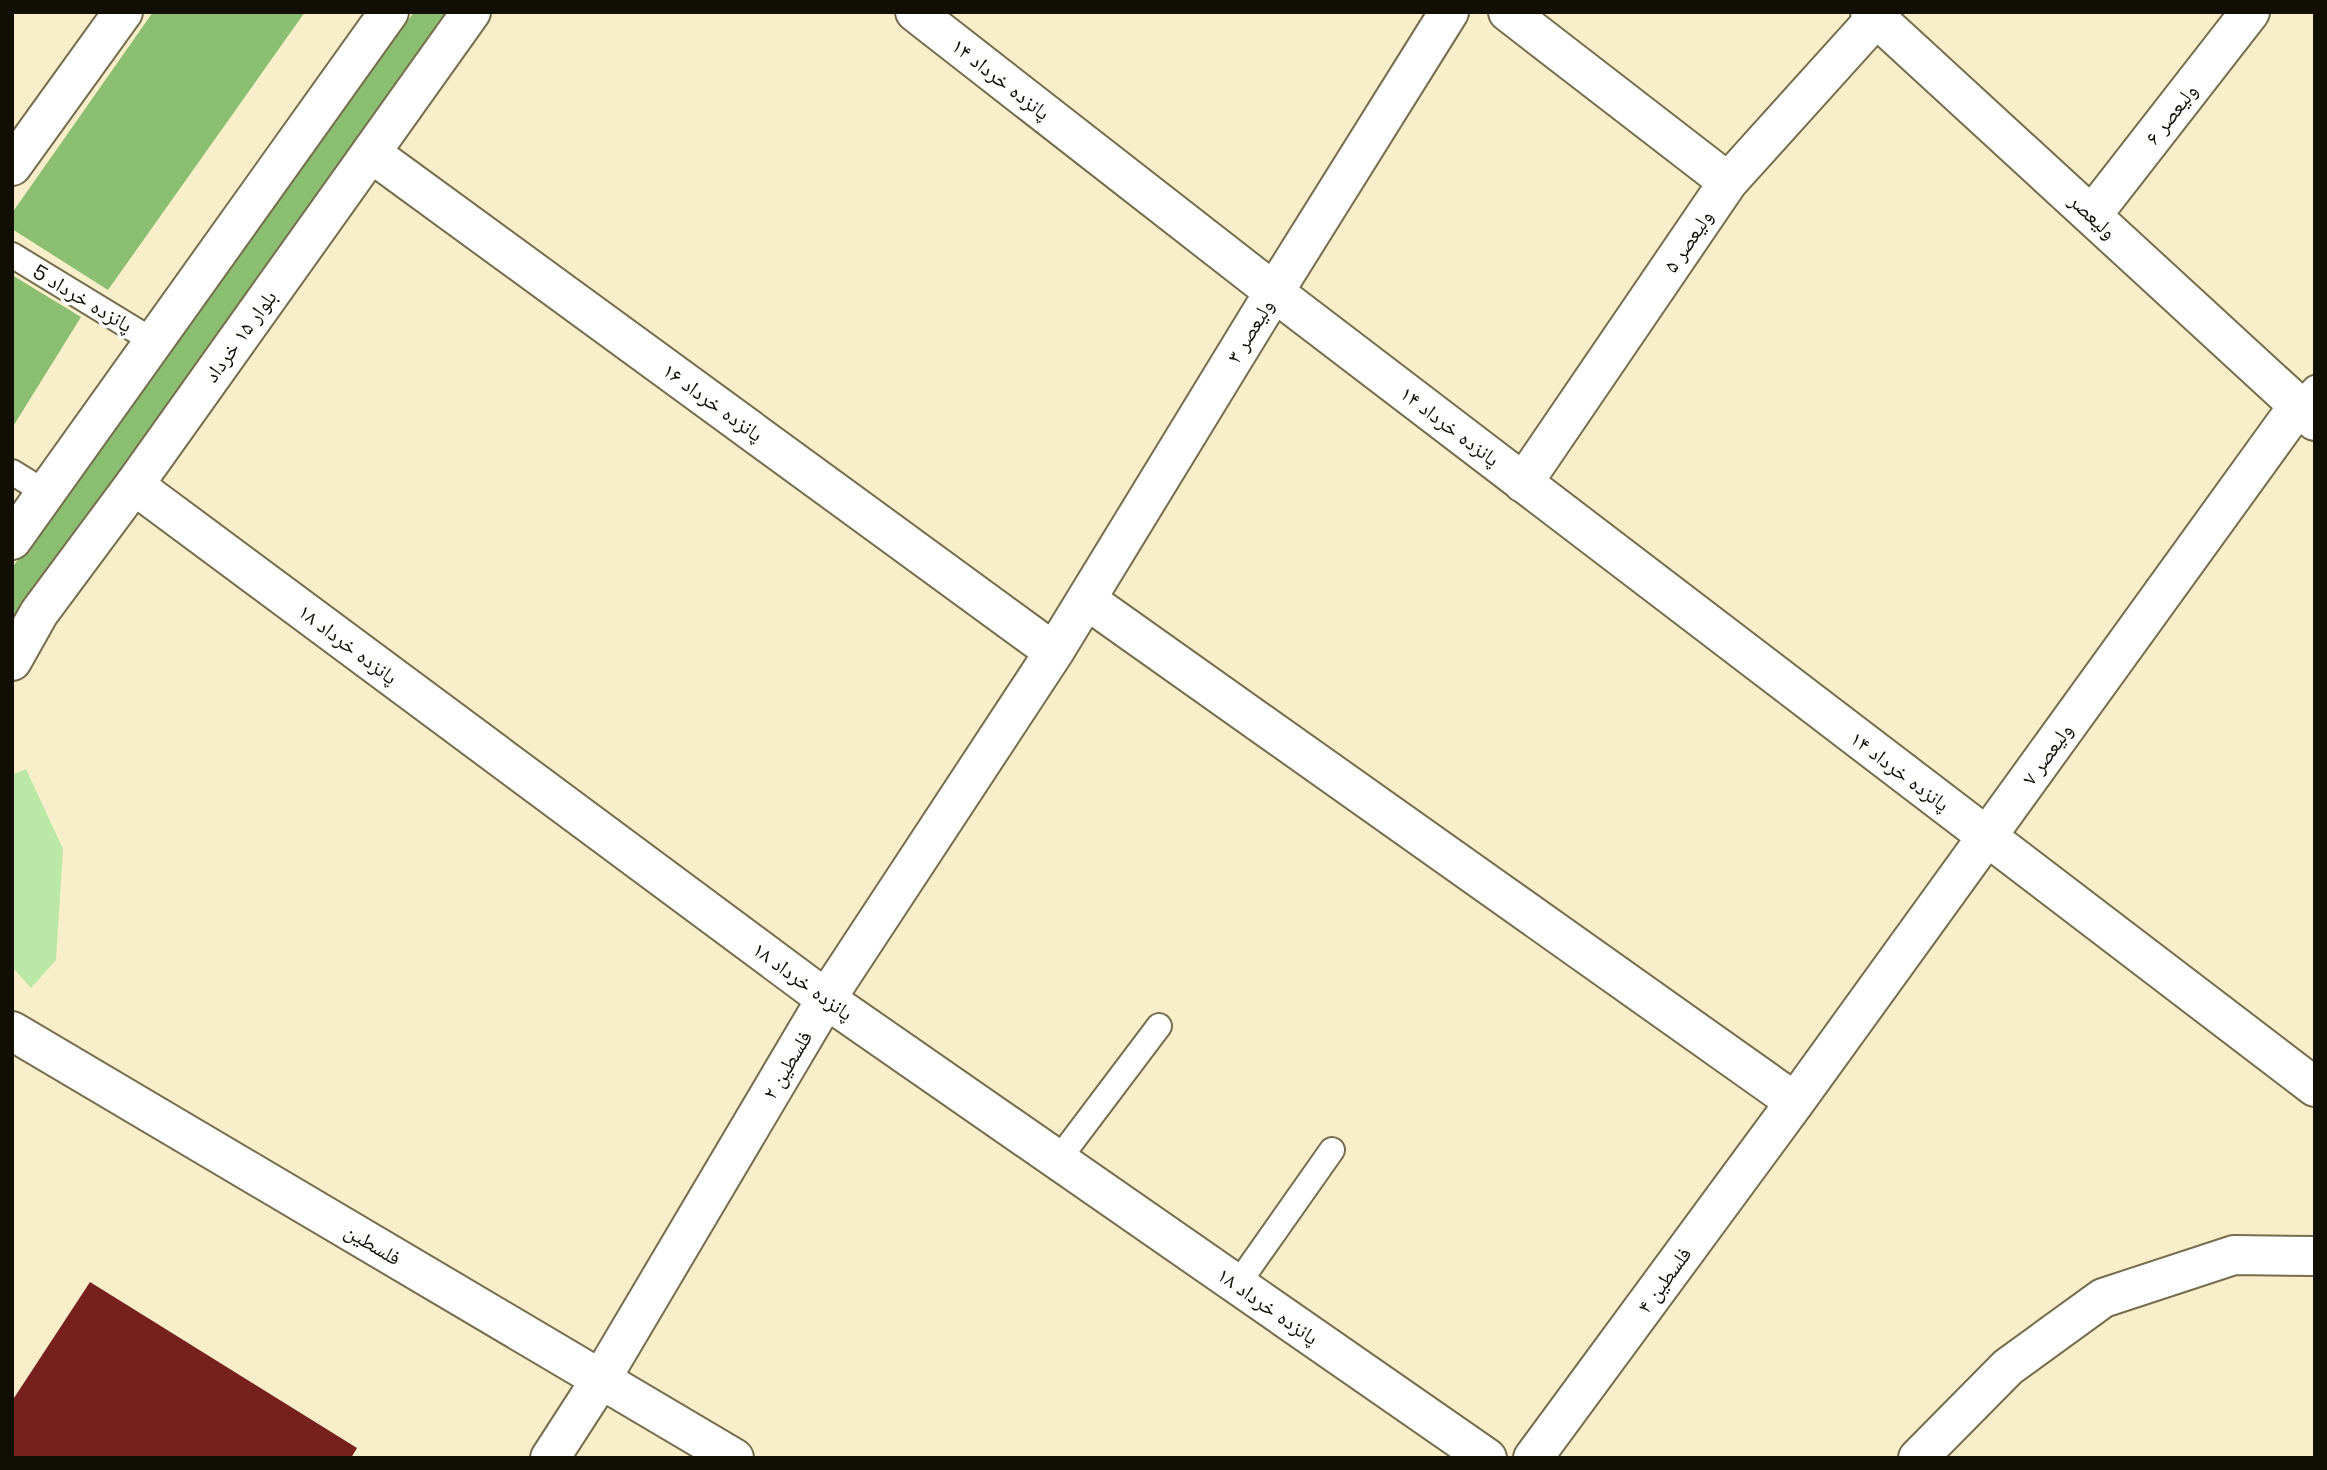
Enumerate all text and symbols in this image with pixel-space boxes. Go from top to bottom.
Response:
street label: پانزده خرداد ۱۴ [946,32,1056,126]
street label: ولیعصر ۶ [2139,78,2203,150]
street label: ولیعصر [2063,187,2122,245]
street label: ولیعصر ۵ [1657,204,1719,278]
street label: پانزده خرداد 5 [28,258,138,338]
street label: بلوار ۱۵ خرداد [197,284,283,388]
street label: ولیعصر ۳ [1220,294,1280,368]
street label: پانزده خرداد ۱۶ [657,356,769,448]
street label: پانزده خرداد ۱۴ [1395,380,1505,472]
street label: پانزده خرداد ۱۸ [293,598,403,690]
street label: ولیعصر ۷ [2015,718,2079,790]
street label: پانزده خرداد ۱۴ [1845,725,1955,817]
street label: پانزده خرداد ۱۸ [747,935,859,1027]
street label: فلسطین ۲ [756,1026,818,1104]
street label: فلسطین [340,1217,406,1271]
street label: فلسطین ۴ [1631,1241,1697,1319]
street label: پانزده خرداد ۱۸ [1212,1261,1324,1351]

